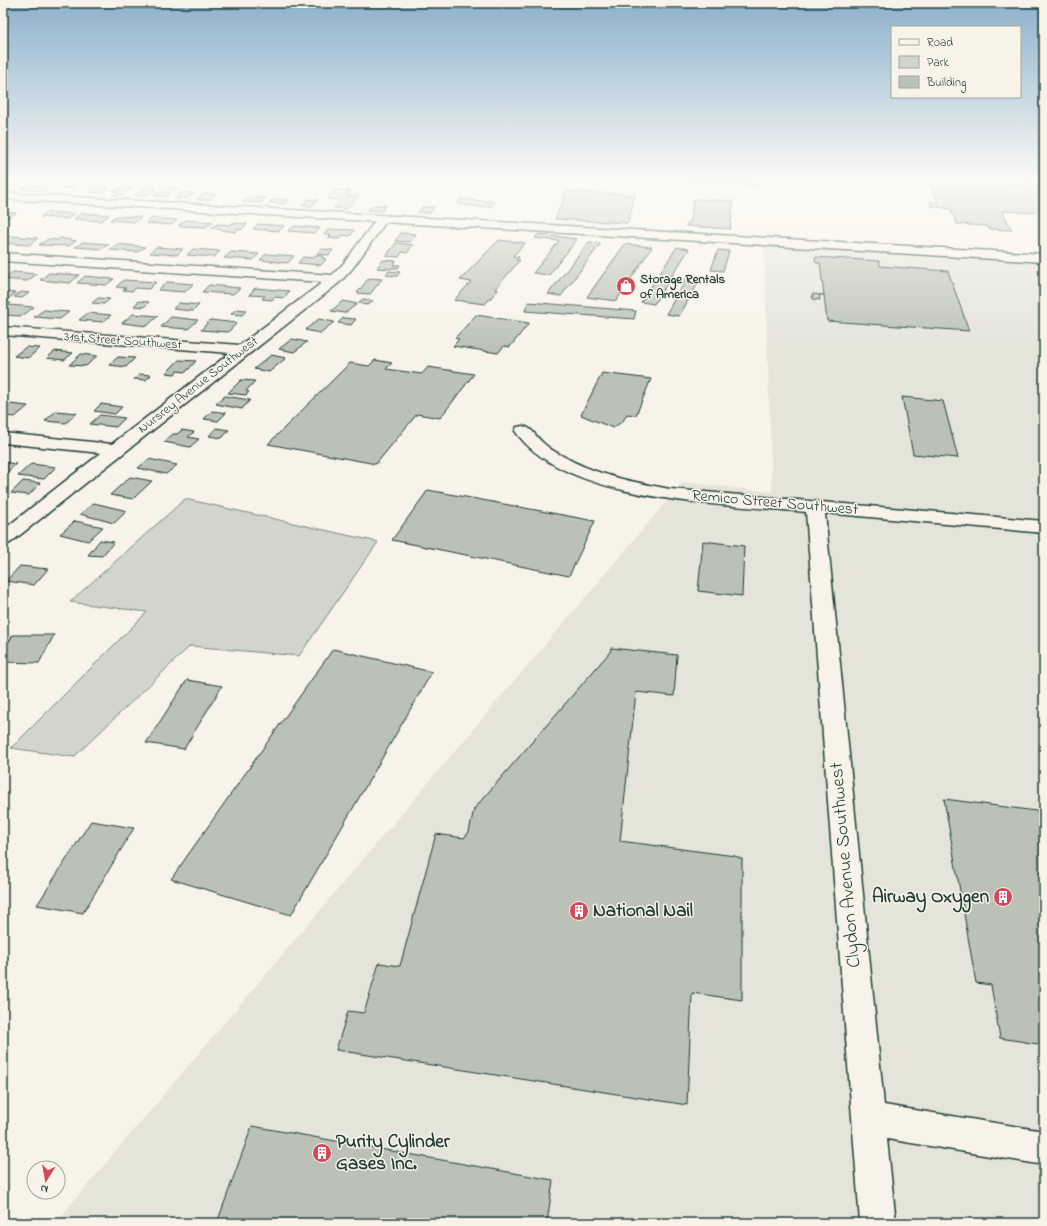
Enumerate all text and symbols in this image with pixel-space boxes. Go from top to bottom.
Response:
legend [891,26,1021,98]
text: Road [927,34,953,52]
text: Park [927,54,949,72]
text: Building [926,74,966,93]
place label: Storage Rentals of America [640,270,725,304]
shop icon: Storage Rentals of America [615,275,637,297]
street label: 31st Street Southwest [63,327,183,355]
street label: Nursrey Avenue Southwest [134,332,263,439]
street label: Remico Street Southwest [691,484,860,522]
street label: Clydon Avenue Southwest [824,760,869,969]
place label: Airway Oxygen [872,884,989,913]
building icon: Airway Oxygen [992,886,1014,908]
place label: National Nail [593,898,693,925]
building icon: National Nail [568,900,590,922]
place label: Purity Cylinder Gases Inc. [336,1129,451,1178]
building icon: Purity Cylinder Gases Inc. [311,1142,333,1164]
north arrow [26,1160,66,1200]
text: N [39,1180,49,1197]

